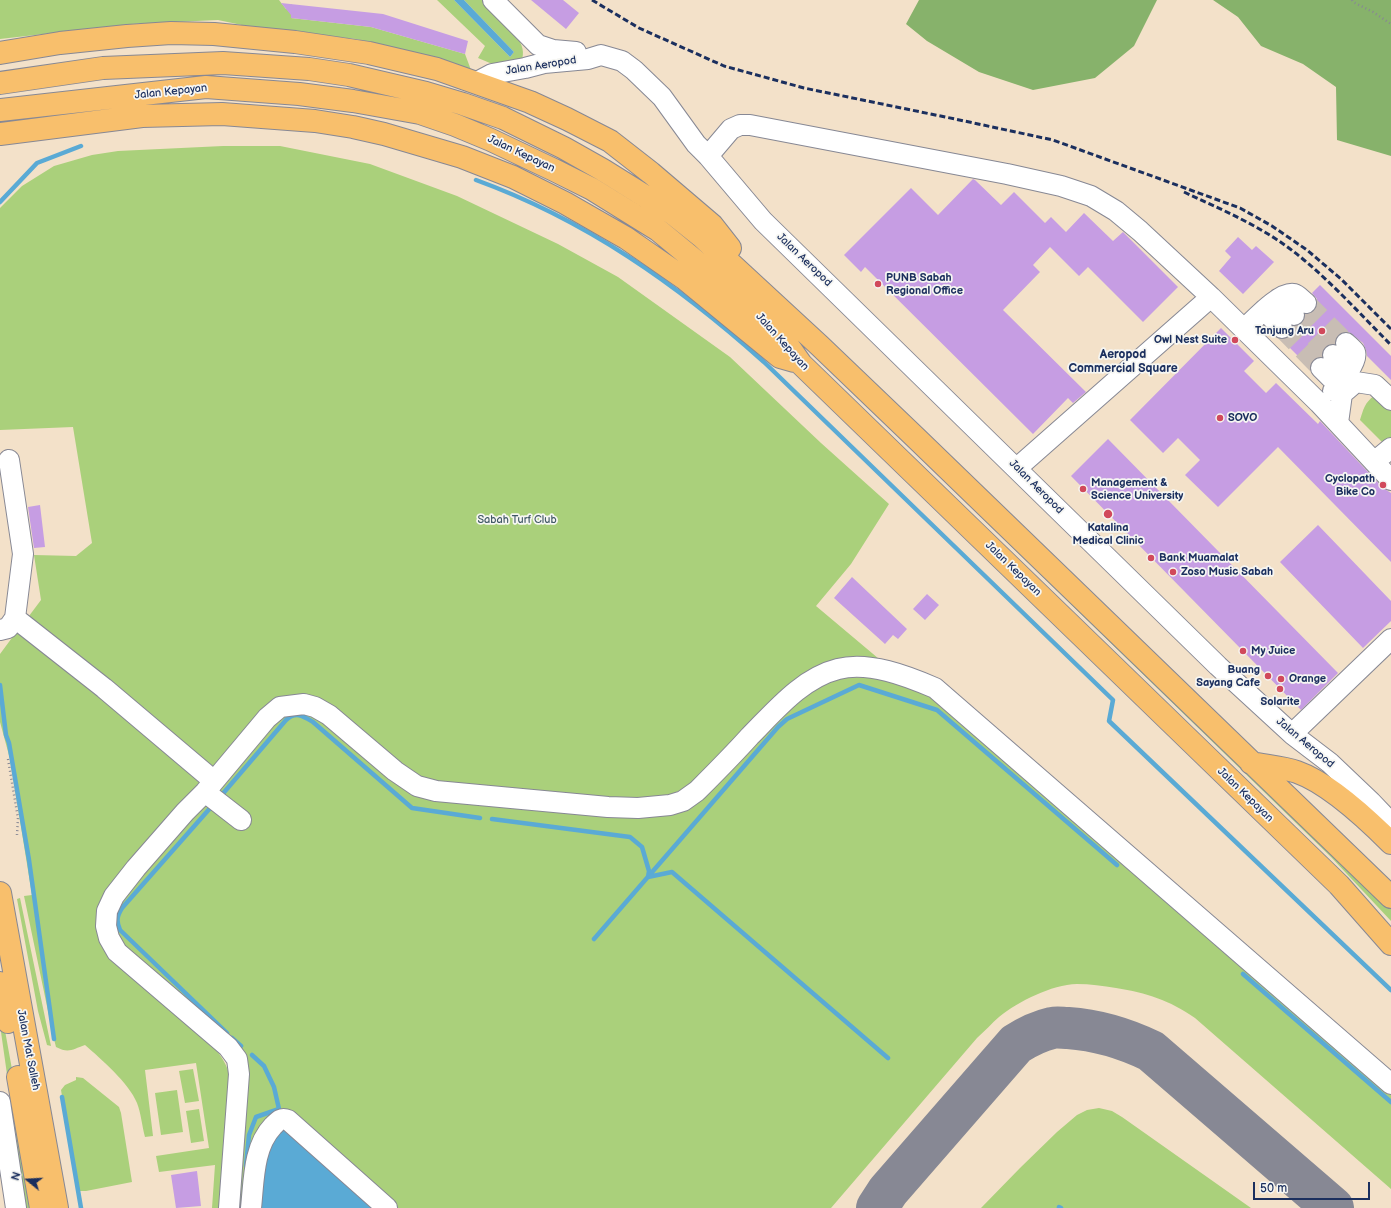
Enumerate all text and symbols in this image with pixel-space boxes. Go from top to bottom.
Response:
street label: Jalan Aeropod [505,54,577,78]
street label: Jalan Kepayan [134,82,208,102]
street label: Jalan Kepayan [485,133,557,175]
street label: Jalan Aeropod [774,230,834,290]
place label: PUNB Sabah Regional Office [886,271,963,297]
marker: PUNB Sabah Regional Office [873,279,883,289]
street label: Jalan Kepayan [753,311,811,373]
place label: Tanjung Aru [1255,324,1314,338]
marker: Tanjung Aru [1317,326,1327,336]
place label: Owl Nest Suite [1154,333,1227,347]
marker: Owl Nest Suite [1230,335,1240,345]
district label: Aeropod Commercial Square [1068,348,1178,376]
place label: SOVO [1228,411,1257,425]
marker: SOVO [1215,413,1225,423]
street label: Jalan Aeropod [1006,457,1066,517]
place label: Cyclopath Bike Co [1325,472,1375,498]
place label: Management & Science University [1091,476,1183,502]
marker: Cyclopath Bike Co [1378,480,1388,490]
marker: Management & Science University [1078,484,1088,494]
marker: Katalina Medical Clinic [1102,508,1114,520]
park label: Sabah Turf Club [477,513,557,527]
place label: Katalina Medical Clinic [1072,521,1144,547]
street label: Jalan Kepayan [982,539,1044,599]
place label: Bank Muamalat [1159,551,1238,565]
marker: Bank Muamalat [1146,553,1156,563]
place label: Zoso Music Sabah [1181,565,1273,579]
marker: Zoso Music Sabah [1168,567,1178,577]
place label: My Juice [1251,644,1295,658]
marker: My Juice [1238,646,1248,656]
place label: Buang Sayang Cafe [1196,663,1260,689]
marker: Buang Sayang Cafe [1263,671,1273,681]
place label: Orange [1289,672,1326,686]
marker: Orange [1276,674,1286,684]
marker: Solarite [1275,684,1285,694]
place label: Solarite [1261,695,1299,709]
street label: Jalan Aeropod [1273,715,1337,771]
street label: Jalan Kepayan [1214,765,1276,825]
street label: Jalan Mat Salleh [14,1009,42,1091]
north arrow [8,1160,48,1200]
text: N [9,1170,24,1182]
scale bar [1255,1174,1372,1200]
text: 50 m [1260,1181,1287,1196]

